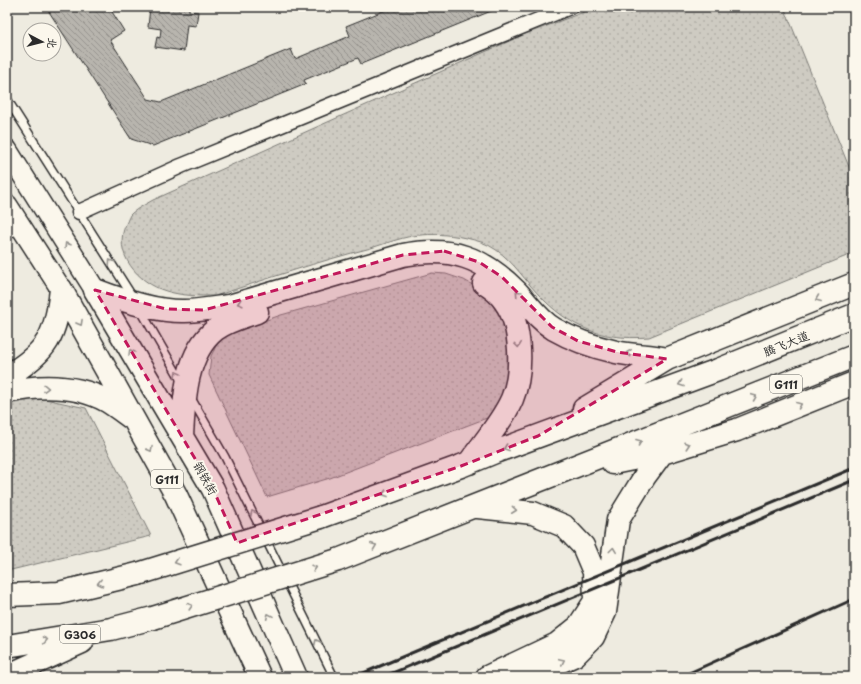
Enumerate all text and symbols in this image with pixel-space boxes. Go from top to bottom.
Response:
north arrow [22,22,62,62]
text: 北 [43,37,62,50]
one-way arrow [64,242,71,249]
one-way arrow [109,259,116,266]
one-way arrow [515,291,522,298]
one-way arrow [814,294,821,302]
one-way arrow [237,298,244,307]
one-way arrow [75,319,82,326]
street label: 腾飞大道 [760,326,812,360]
one-way arrow [514,342,523,348]
one-way arrow [129,349,136,356]
one-way arrow [626,349,632,358]
one-way arrow [175,371,182,378]
road number: G111 [770,375,802,393]
one-way arrow [678,379,685,387]
one-way arrow [43,384,49,392]
one-way arrow [750,393,757,401]
one-way arrow [795,401,802,409]
one-way arrow [635,439,642,447]
one-way arrow [683,442,690,450]
one-way arrow [503,443,510,451]
one-way arrow [145,445,153,452]
street label: 钢铁街 [189,458,223,498]
road number: G111 [151,470,183,488]
one-way arrow [381,489,388,497]
one-way arrow [511,506,517,515]
one-way arrow [250,510,258,517]
one-way arrow [371,542,378,550]
one-way arrow [608,547,617,553]
one-way arrow [173,557,180,566]
one-way arrow [310,564,317,572]
one-way arrow [97,578,103,586]
one-way arrow [186,603,193,611]
one-way arrow [266,612,274,620]
road number: G306 [60,625,100,643]
one-way arrow [42,636,49,645]
one-way arrow [314,638,322,646]
one-way arrow [557,658,565,666]

